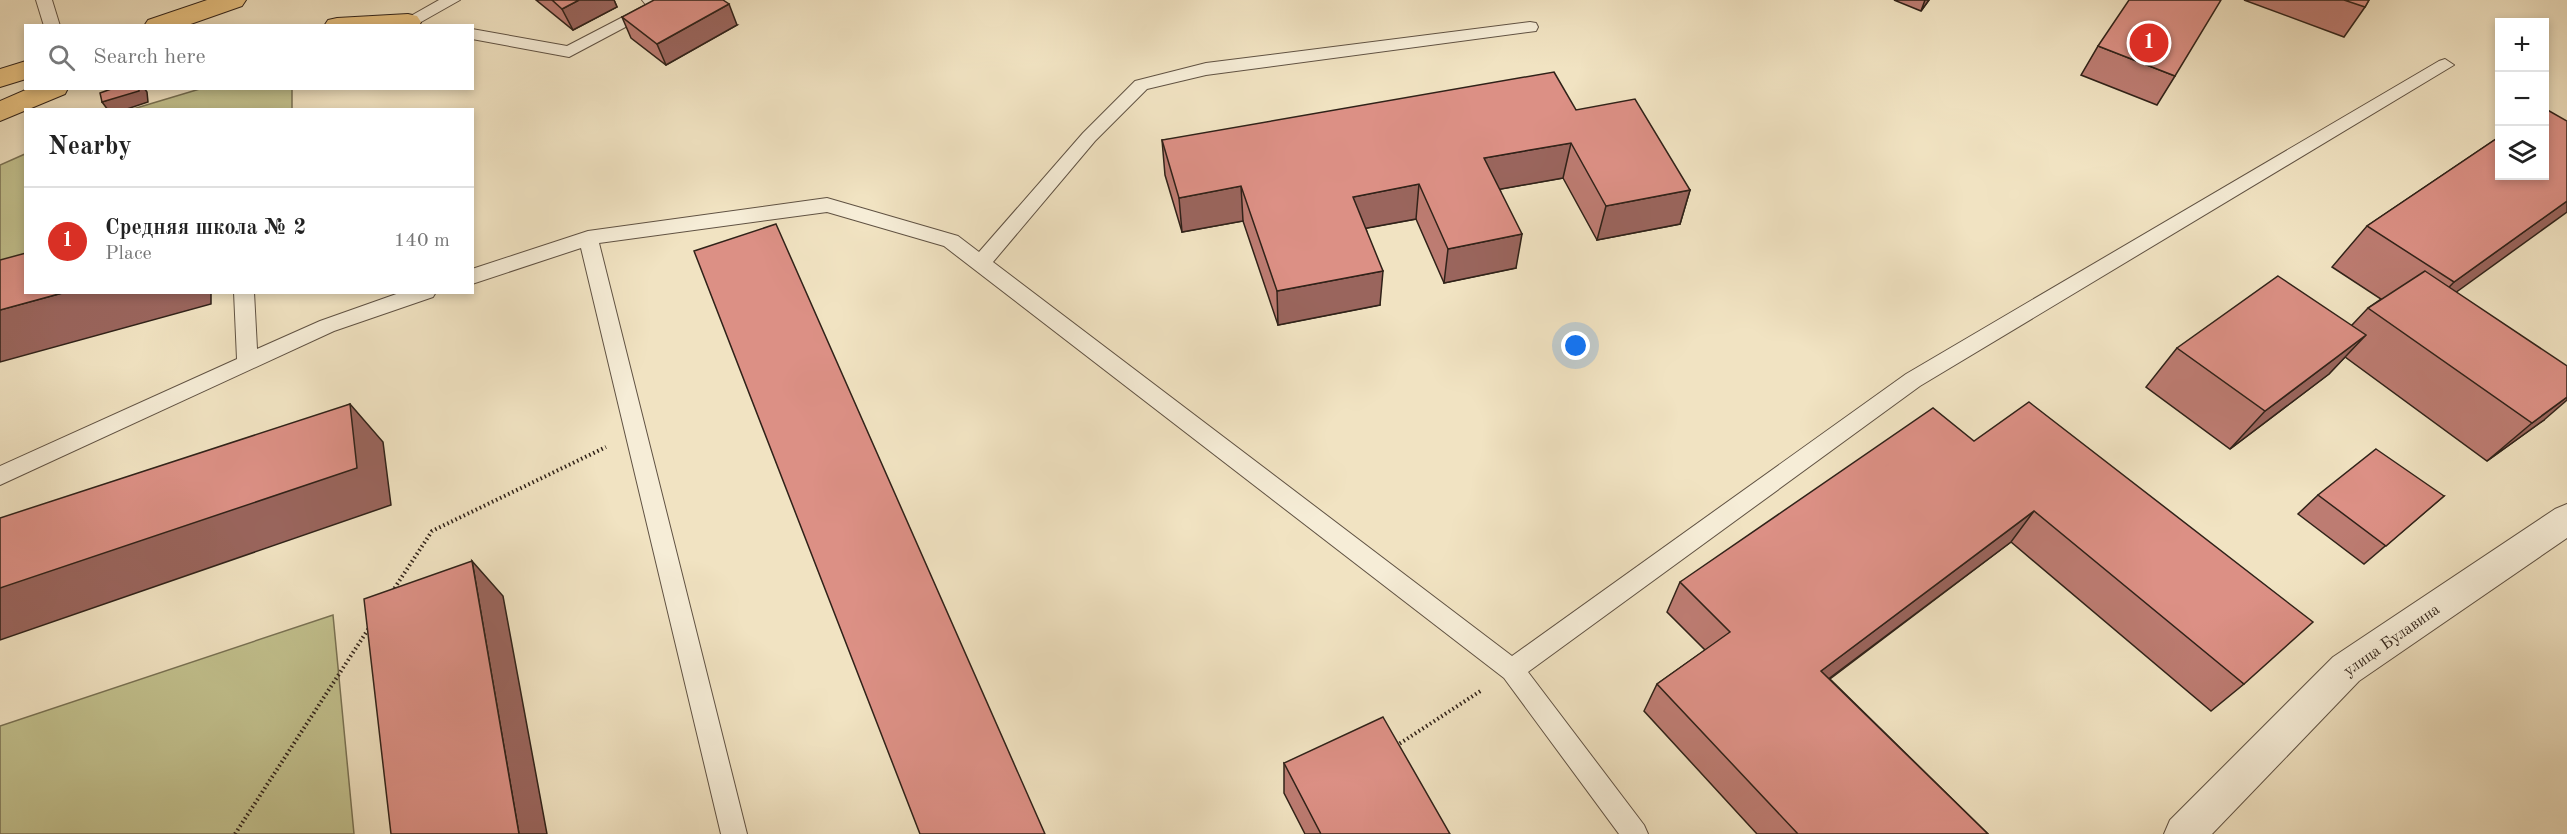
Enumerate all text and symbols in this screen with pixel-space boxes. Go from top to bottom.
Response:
map controls [2495,18,2549,180]
button: + [2495,18,2549,72]
pin: 1 [2130,20,2168,66]
search box [24,24,474,90]
icon: search [45,41,78,74]
text: Search here [93,46,206,68]
button: − [2495,72,2549,126]
button: layers [2495,126,2549,180]
text: Nearby [48,134,132,160]
text: Средняя школа № 2 [105,217,306,239]
text: 1 [62,231,73,251]
text: 140 m [394,231,450,251]
text: Place [105,244,152,264]
your location [1561,331,1590,360]
street label: улица Булавина [2341,602,2443,680]

